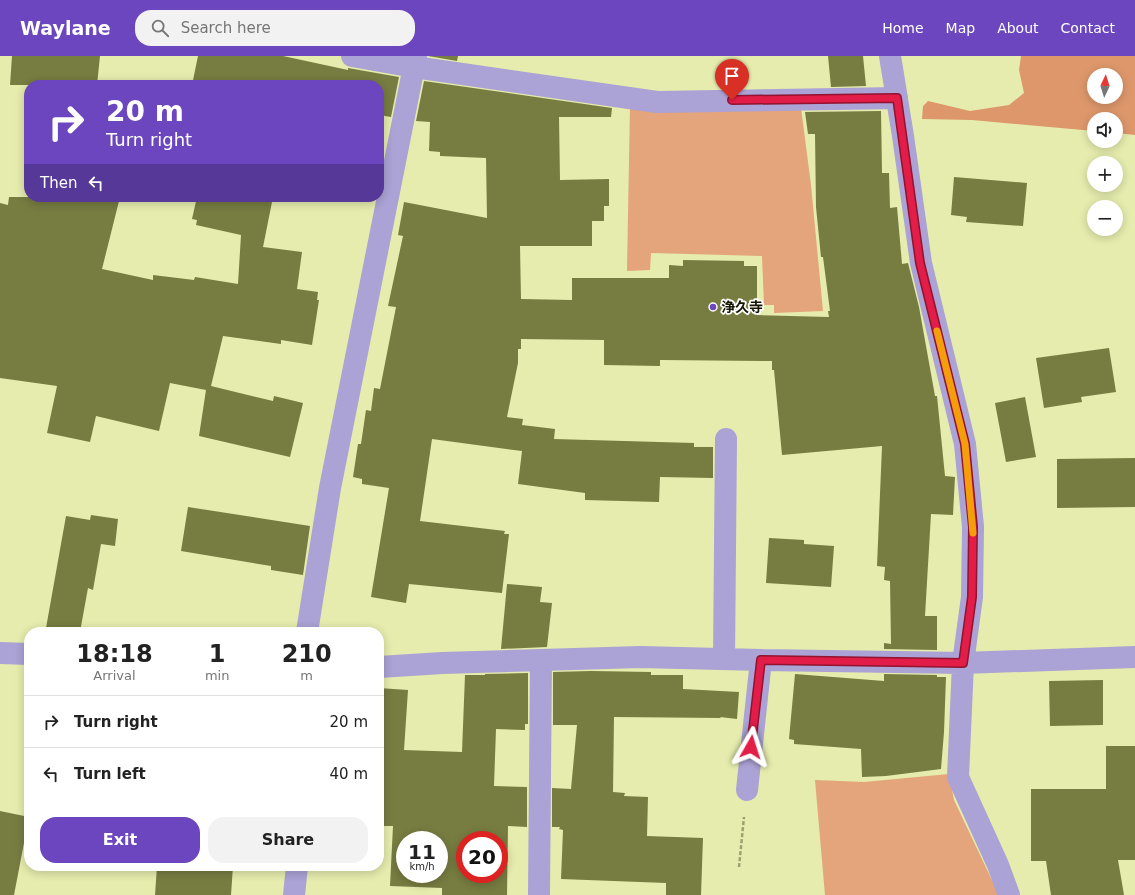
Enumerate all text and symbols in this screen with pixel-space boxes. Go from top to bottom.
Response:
search box [135,10,415,46]
text: Waylane [20,17,111,39]
icon: search [149,17,171,39]
text: Search here [181,19,271,37]
text: Home [882,20,924,36]
text: Map [946,20,975,36]
text: About [997,20,1039,36]
text: Contact [1061,20,1115,36]
pin [715,59,749,100]
icon: arrive [721,65,743,87]
north arrow [1087,68,1123,104]
map controls [1087,68,1123,236]
text: 20 m [106,95,184,128]
icon: right [40,96,92,148]
button: sound [1087,112,1123,148]
text: Turn right [106,129,192,150]
button: + [1087,156,1123,192]
icon: left [85,172,107,194]
text: Then [40,174,77,192]
button: − [1087,200,1123,236]
place label: 浄久寺 [721,299,763,315]
marker: 浄久寺 [708,302,718,312]
text: 18:18 [76,640,153,668]
text: 1 [209,640,225,668]
text: 210 [282,640,332,668]
text: Arrival [93,668,136,683]
text: min [205,668,229,683]
text: m [300,668,313,683]
icon: right [40,711,62,733]
text: Turn right [74,713,158,731]
text: 20 m [330,713,368,731]
position arrow [730,726,772,768]
icon: left [40,763,62,785]
text: Turn left [74,765,146,783]
text: 40 m [330,765,368,783]
button: Exit [40,817,200,863]
button: Share [208,817,368,863]
speed limit sign: 20 [456,831,508,883]
text: 11 [408,840,436,864]
text: km/h [409,861,435,872]

